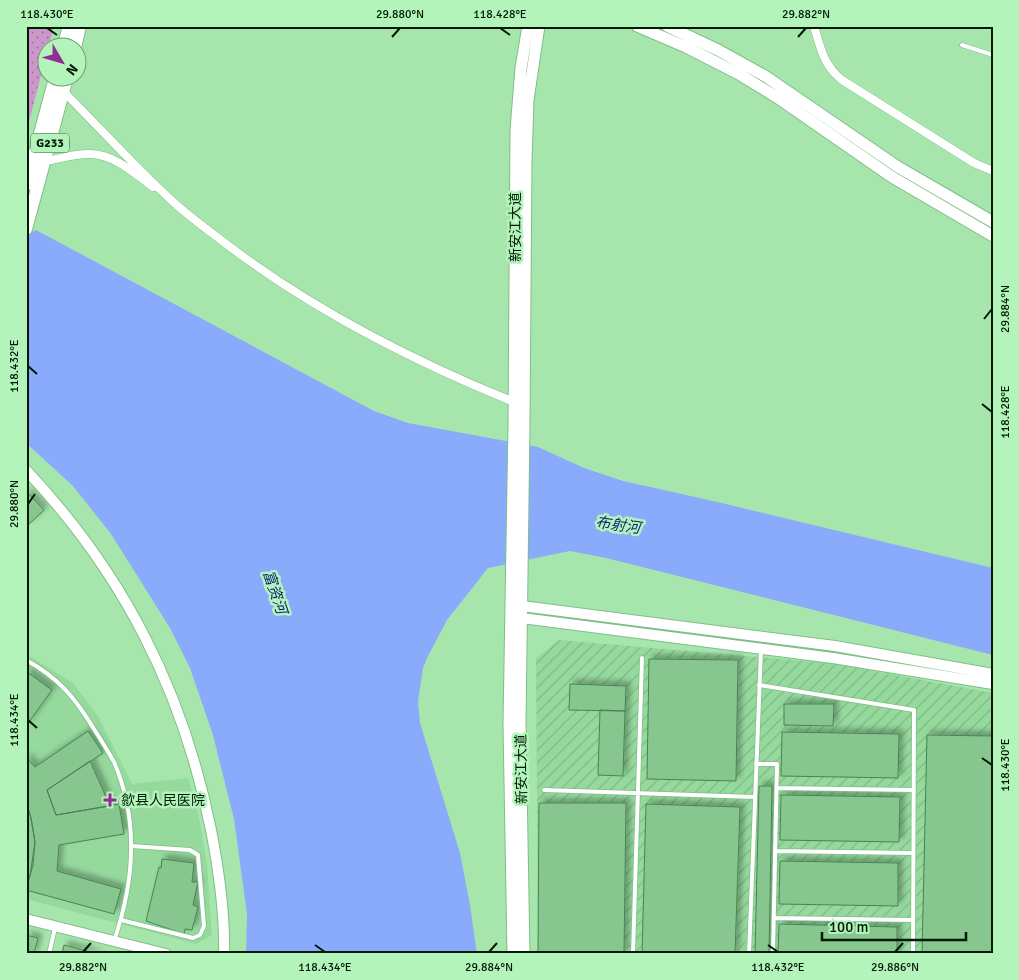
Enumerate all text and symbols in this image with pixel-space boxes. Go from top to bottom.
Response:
text: 118.430°E [20,7,74,22]
text: 29.880°N [376,7,424,22]
text: 118.428°E [473,7,527,22]
text: 29.882°N [782,7,830,22]
north arrow [38,38,88,88]
text: N [62,61,82,79]
road number: G233 [31,134,69,152]
street label: 新安江大道 [507,192,524,262]
text: 29.884°N [998,285,1013,333]
text: 118.432°E [7,339,22,393]
text: 118.428°E [998,385,1013,439]
text: 29.880°N [7,480,22,528]
water label: 布射河 [594,513,644,537]
water label: 富资河 [259,568,292,619]
text: 118.434°E [7,693,22,747]
street label: 新安江大道 [512,734,531,804]
text: 118.430°E [998,738,1013,792]
place label: 歙县人民医院 [121,792,205,809]
marker: 歙县人民医院 [103,793,117,807]
scale bar [822,910,965,942]
text: 100 m [829,918,869,936]
text: 29.882°N [59,960,107,975]
text: 118.434°E [298,960,352,975]
text: 29.884°N [465,960,513,975]
text: 118.432°E [751,960,805,975]
text: 29.886°N [871,960,919,975]

